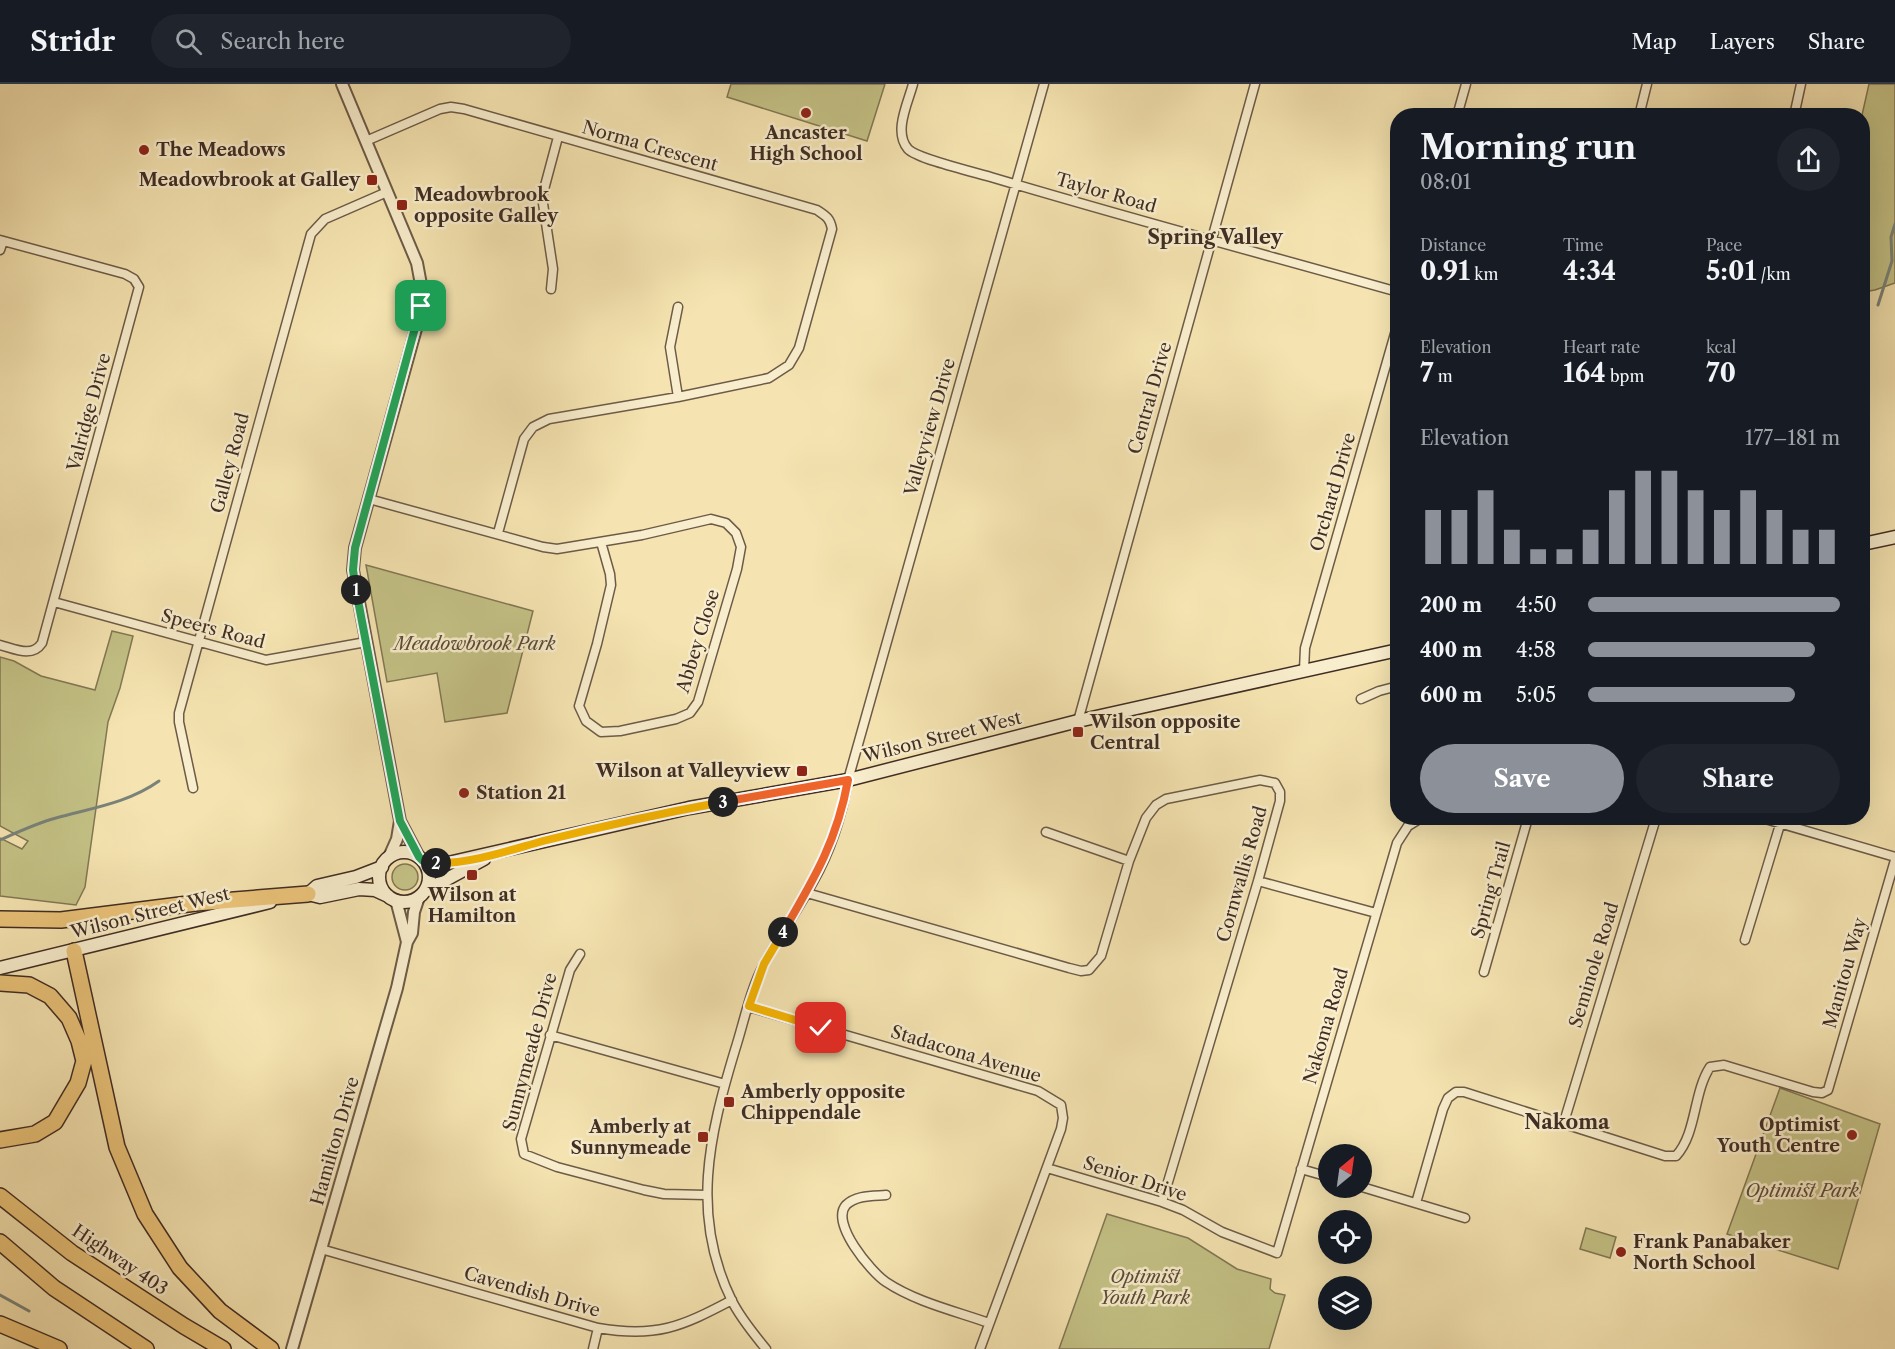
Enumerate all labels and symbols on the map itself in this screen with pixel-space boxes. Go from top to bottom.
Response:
marker: Ancaster High School [799,106,813,120]
street label: Norma Crescent [580,116,721,176]
place label: Ancaster High School [749,122,863,165]
place label: The Meadows [156,139,286,161]
marker: The Meadows [137,143,151,157]
street label: Taylor Road [1053,168,1159,218]
place label: Meadowbrook at Galley [139,169,361,191]
marker: Meadowbrook at Galley [365,173,379,187]
place label: Meadowbrook opposite Galley [414,184,559,227]
marker: Meadowbrook opposite Galley [395,198,409,212]
district label: Spring Valley [1147,225,1284,249]
pin [395,280,446,331]
street label: Central Drive [1124,339,1176,457]
street label: Valridge Drive [62,351,115,474]
street label: Valleyview Drive [900,356,960,499]
street label: Galley Road [206,410,254,516]
street label: Orchard Drive [1306,430,1360,554]
pin: 1 [341,575,371,605]
street label: Abbey Close [672,587,724,696]
street label: Speers Road [159,605,267,653]
park label: Meadowbrook Park [392,633,556,655]
street label: Wilson Street West [859,706,1024,768]
place label: Wilson opposite Central [1089,711,1241,754]
marker: Wilson opposite Central [1071,725,1085,739]
place label: Wilson at Valleyview [595,760,791,782]
marker: Wilson at Valleyview [795,764,809,778]
place label: Station 21 [476,782,566,804]
marker: Station 21 [457,786,471,800]
pin: 3 [708,787,738,817]
street label: Cornwallis Road [1212,803,1272,945]
street label: Spring Trail [1467,839,1515,941]
pin: 2 [421,848,451,878]
marker: Wilson at Hamilton [465,868,479,882]
street label: Wilson Street West [67,882,232,944]
place label: Wilson at Hamilton [427,884,517,927]
street label: Seminole Road [1564,900,1624,1030]
street label: Manitou Way [1819,914,1872,1031]
pin: 4 [768,917,798,947]
street label: Nakoma Road [1299,965,1353,1087]
street label: Sunnymeade Drive [498,970,562,1134]
pin [795,1002,846,1053]
street label: Stadacona Avenue [888,1021,1044,1087]
street label: Hamilton Drive [306,1074,364,1208]
place label: Amberly opposite Chippendale [740,1081,905,1124]
marker: Amberly opposite Chippendale [722,1095,736,1109]
district label: Nakoma [1524,1110,1610,1134]
place label: Optimist Youth Centre [1716,1114,1841,1157]
place label: Amberly at Sunnymeade [570,1116,692,1159]
marker: Optimist Youth Centre [1845,1128,1859,1142]
marker: Amberly at Sunnymeade [696,1130,710,1144]
north arrow [1318,1144,1372,1198]
street label: Senior Drive [1081,1152,1189,1206]
park label: Optimist Park [1745,1180,1860,1202]
street label: Highway 403 [68,1220,172,1300]
place label: Frank Panabaker North School [1633,1231,1791,1274]
marker: Frank Panabaker North School [1614,1245,1628,1259]
street label: Cavendish Drive [461,1262,603,1322]
park label: Optimist Youth Park [1100,1266,1191,1309]

